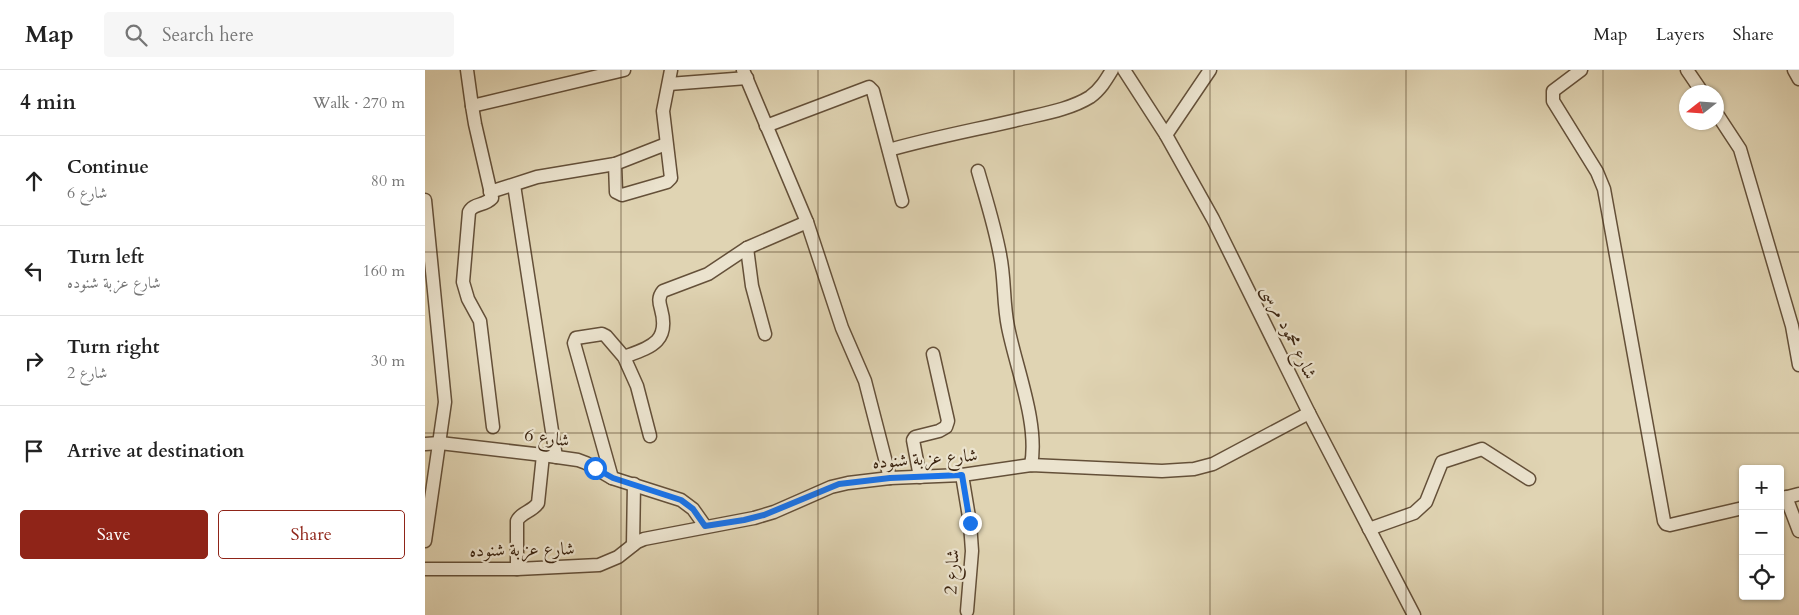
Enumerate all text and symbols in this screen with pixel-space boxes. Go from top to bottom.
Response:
search box [104,12,454,57]
text: Map [25,18,74,51]
icon: search [122,21,150,49]
text: Search here [162,22,254,48]
text: Map [1593,22,1628,47]
text: Layers [1656,22,1705,47]
text: Share [1733,22,1774,47]
north arrow [1679,85,1724,130]
text: 4 min [20,88,76,117]
text: Walk · 270 m [313,92,405,114]
text: Continue [67,154,149,180]
icon: ahead [20,167,48,195]
text: 80 m [371,170,405,192]
text: شارع 6 [67,182,107,204]
text: Turn left [67,244,144,270]
icon: left [20,257,48,285]
text: 160 m [363,260,405,282]
text: شارع عزبة شنوده [67,272,161,294]
street label: شارع محمود مرسى [1254,280,1323,384]
text: Turn right [67,334,159,360]
icon: right [20,347,48,375]
text: 30 m [371,350,405,372]
text: شارع 2 [67,362,107,384]
street label: شارع 6 [523,422,571,456]
icon: arrive [20,437,48,465]
text: Arrive at destination [67,438,244,464]
street label: شارع عزبة شنوده [872,443,979,477]
route start [584,457,607,480]
map controls [1739,465,1784,600]
button: + [1739,465,1784,510]
button: Save [20,510,208,559]
button: Share [218,510,405,559]
button: − [1739,510,1784,555]
route end [959,512,982,535]
street label: شارع عزبة شنوده [469,537,575,565]
street label: شارع 2 [938,549,968,595]
button: locate [1739,555,1784,600]

